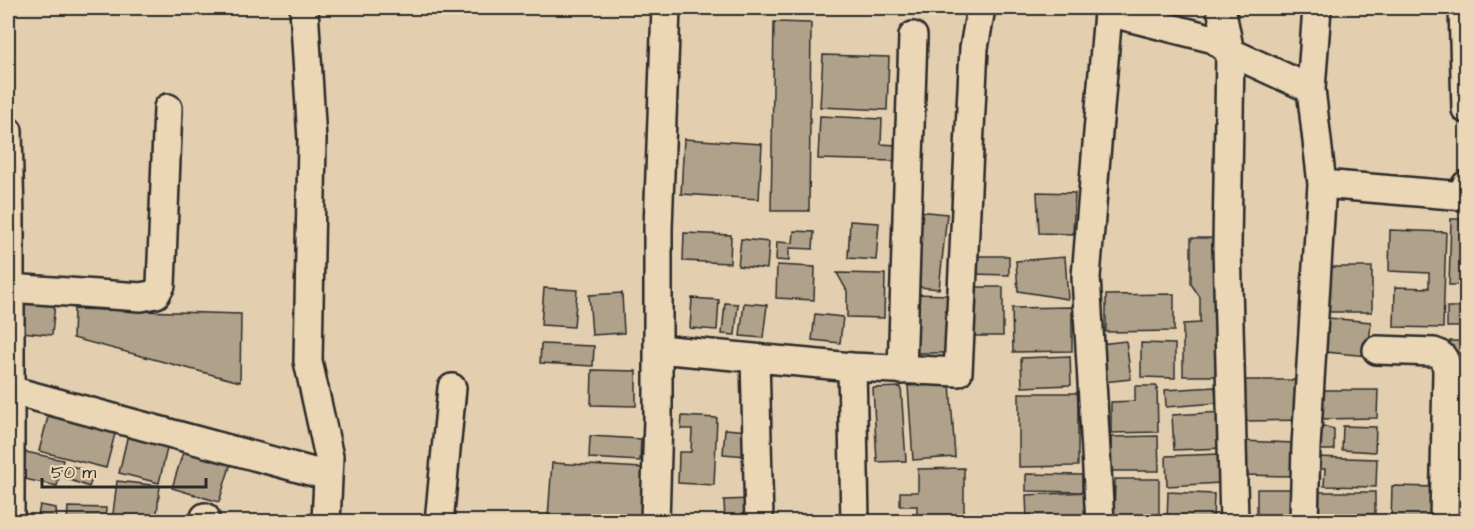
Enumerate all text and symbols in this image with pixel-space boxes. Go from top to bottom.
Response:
scale bar [42,451,206,489]
text: 50 m [51,460,96,485]

